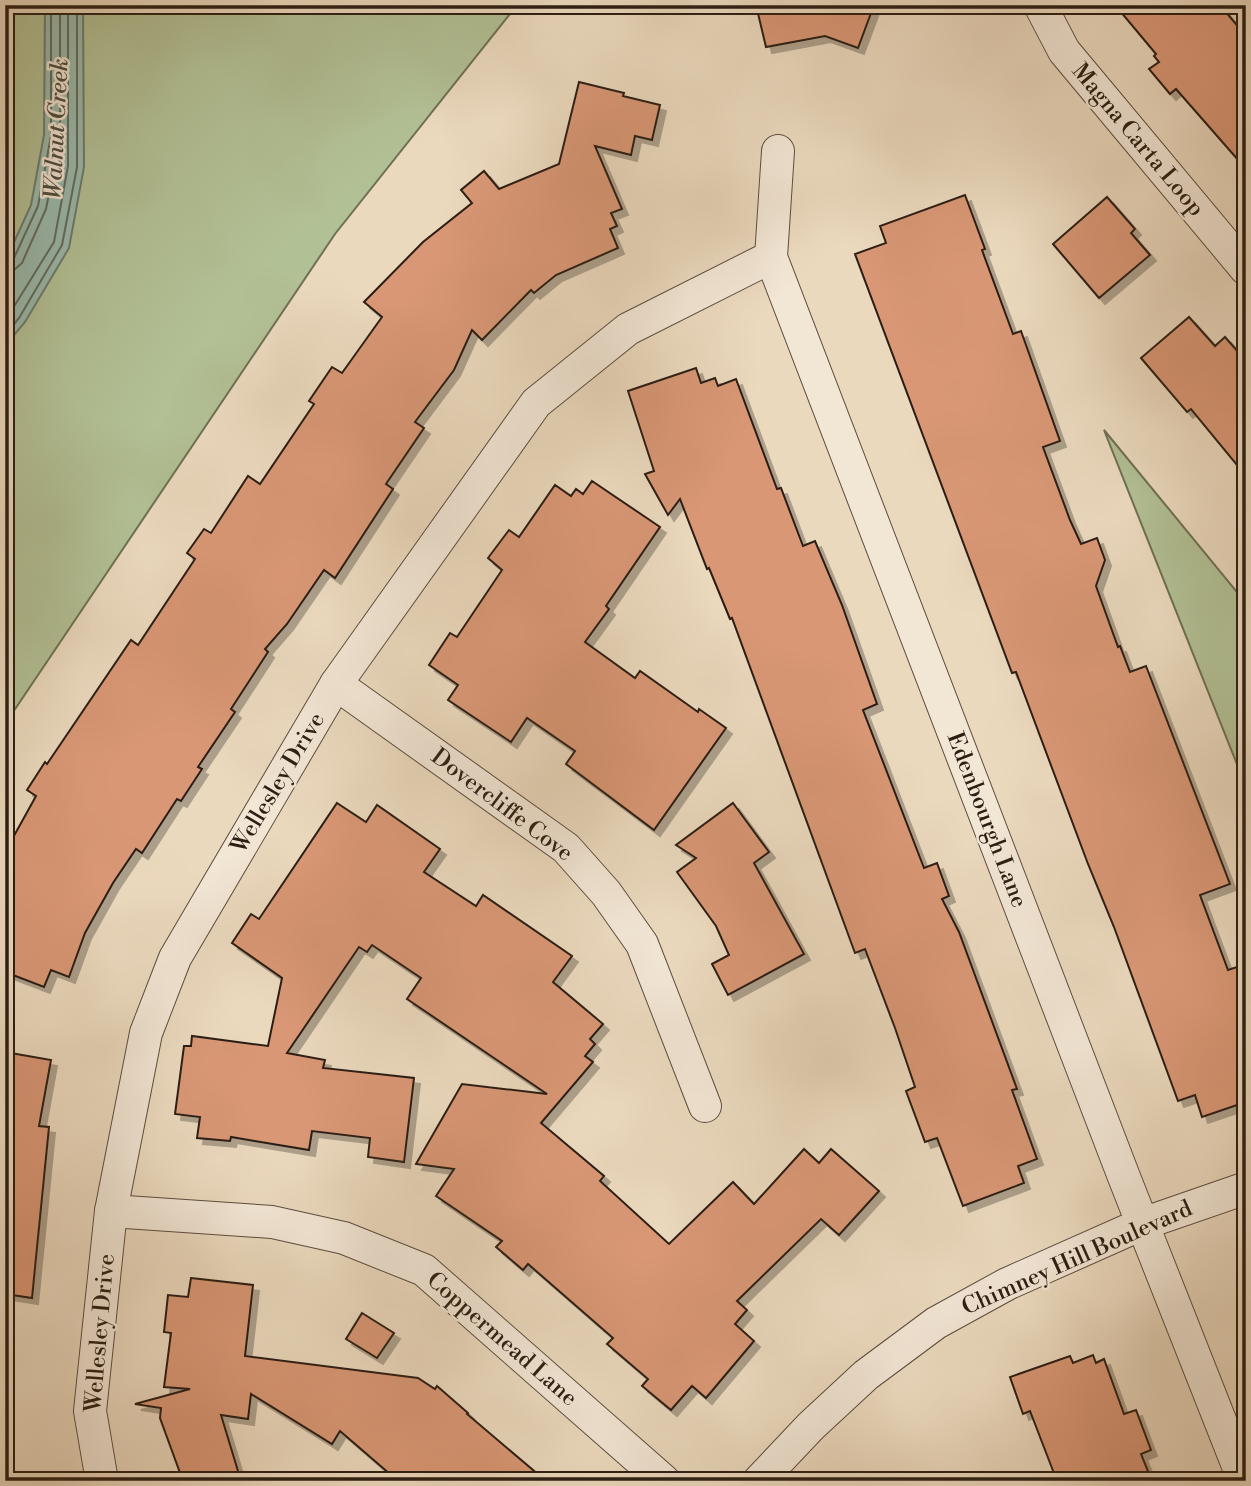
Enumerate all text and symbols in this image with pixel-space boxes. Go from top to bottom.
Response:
water label: Walnut Creek [38,58,76,200]
street label: Magna Carta Loop [1066,58,1210,222]
street label: Wellesley Drive [225,708,331,859]
street label: Edenbourgh Lane [941,728,1033,912]
street label: Dovercliffe Cove [426,743,578,867]
street label: Chimney Hill Boulevard [958,1195,1196,1321]
street label: Wellesley Drive [79,1253,121,1414]
street label: Coppermead Lane [421,1266,583,1412]

